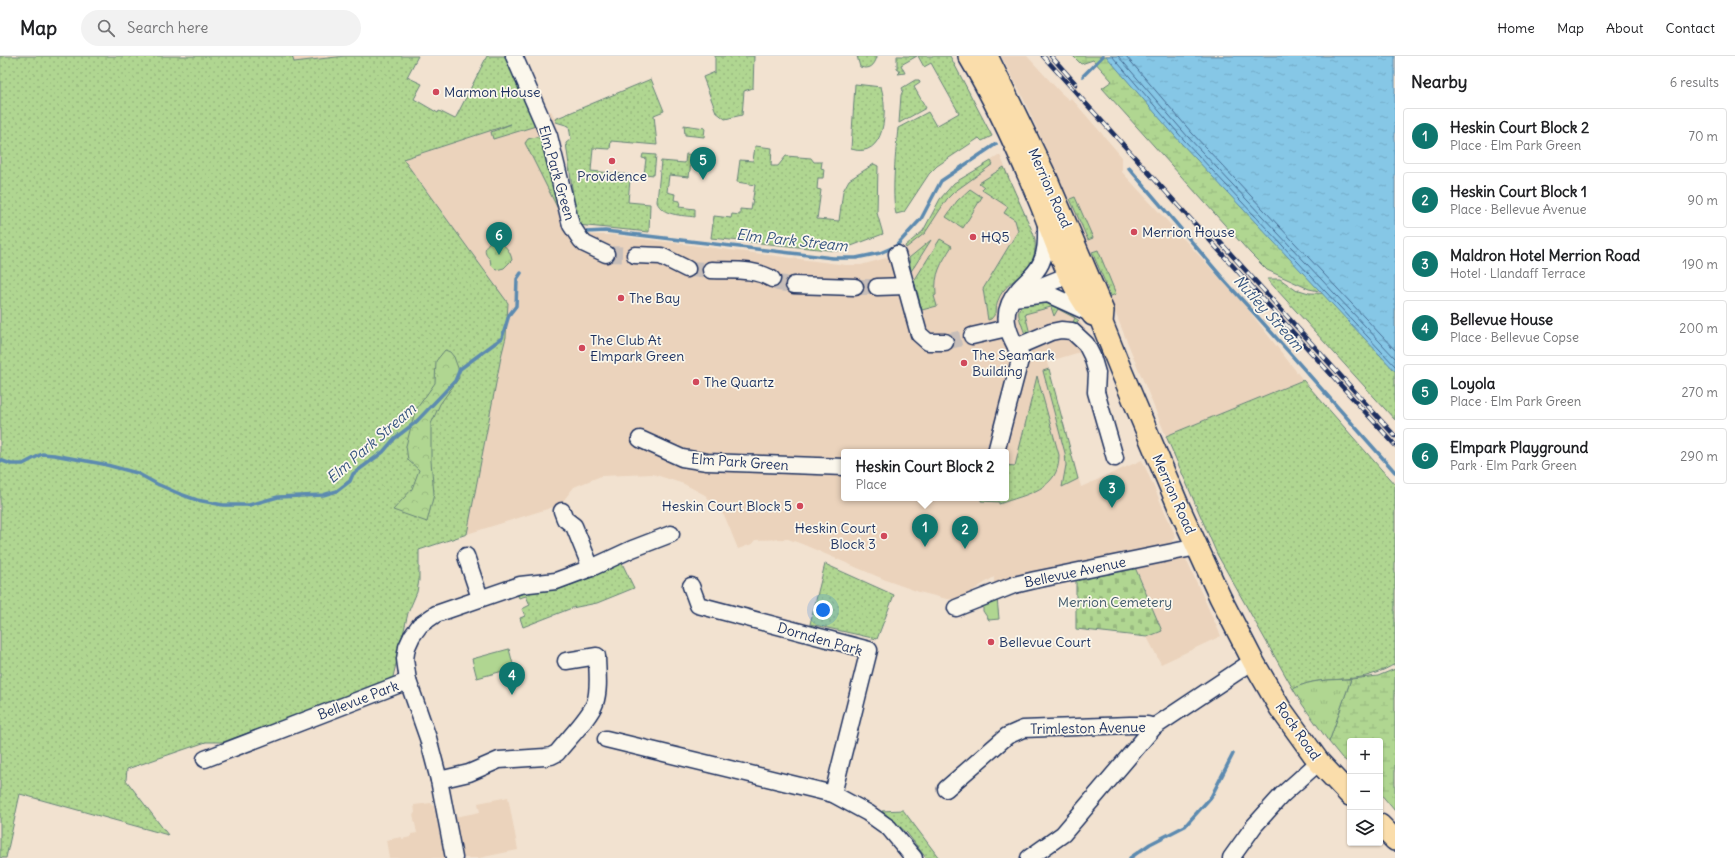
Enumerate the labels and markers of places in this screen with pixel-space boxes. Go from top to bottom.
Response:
place label: Marmon House [444,83,541,101]
marker: Marmon House [431,87,441,97]
pin: 5 [690,147,716,180]
marker: Providence [607,156,617,166]
place label: Providence [577,167,647,185]
pin: 6 [486,222,512,255]
place label: Merrion House [1142,223,1235,241]
marker: Merrion House [1129,227,1139,237]
place label: HQ5 [981,228,1010,246]
marker: HQ5 [968,232,978,242]
place label: The Bay [629,289,680,307]
marker: The Bay [616,293,626,303]
place label: The Club At Elmpark Green [590,331,684,365]
marker: The Club At Elmpark Green [577,343,587,353]
place label: The Seamark Building [972,346,1055,380]
marker: The Seamark Building [959,358,969,368]
place label: The Quartz [704,373,774,391]
marker: The Quartz [691,377,701,387]
pin: 3 [1099,475,1125,508]
place label: Heskin Court Block 5 [662,497,792,515]
marker: Heskin Court Block 5 [795,501,805,511]
pin: 1 [912,514,938,547]
pin: 2 [952,516,978,549]
place label: Heskin Court Block 3 [795,519,876,553]
marker: Heskin Court Block 3 [879,531,889,541]
place label: Bellevue Court [999,633,1091,651]
marker: Bellevue Court [986,637,996,647]
pin: 4 [499,662,525,695]

